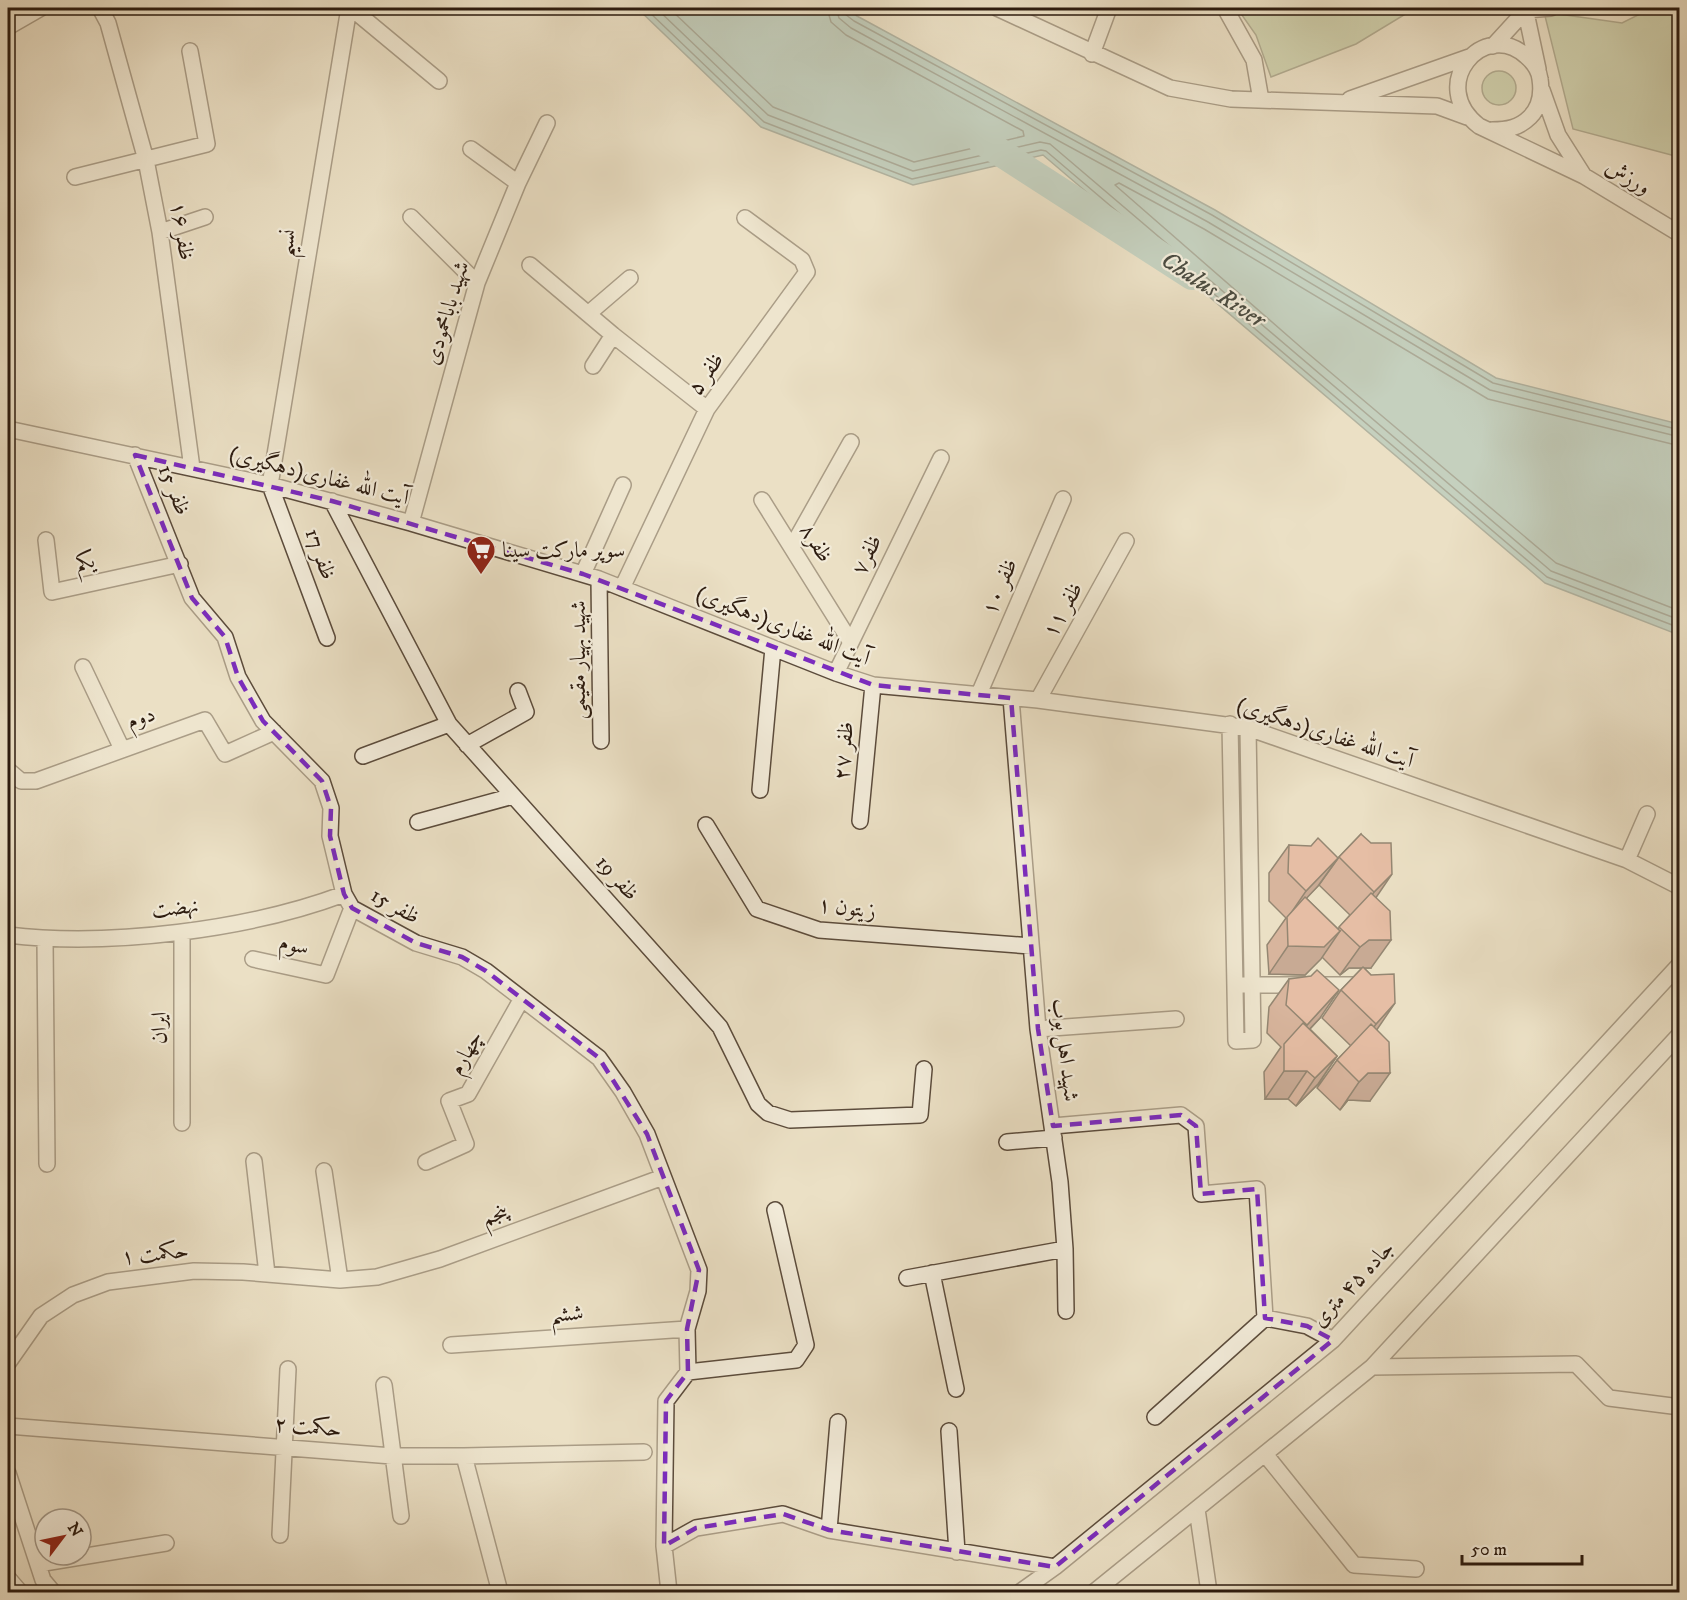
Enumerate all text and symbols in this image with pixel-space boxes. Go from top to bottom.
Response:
street label: ورزش [1600,153,1656,201]
street label: ظفر ۱۶ [164,200,200,262]
street label: نسیم [271,227,309,260]
water label: Chalus River [1155,245,1273,336]
street label: شهید بابامحمودی [418,258,476,368]
street label: ظفر ۵ [682,347,730,401]
street label: آیت الله غفاری(دهگیری) [226,436,415,512]
street label: ظفر 15 [152,461,196,519]
street label: ظفر۸ [794,518,838,568]
street label: ظفر 17 [298,525,342,583]
street label: ظفر۷ [846,531,888,579]
supermarket icon: سوپر مارکت سینا [465,534,497,576]
place label: سوپر مارکت سینا [502,537,625,564]
street label: یکم [73,546,100,583]
street label: ظفر ۱۰ [976,555,1024,619]
street label: آیت الله غفاری(دهگیری) [692,576,878,672]
street label: ظفر ۱۱ [1037,578,1089,642]
street label: شهید بهیار مقیمی [565,600,593,720]
street label: آیت الله غفاری(دهگیری) [1233,687,1421,775]
street label: دوم [123,701,161,740]
street label: ظفر ۲۷ [828,721,860,781]
street label: ظفر 19 [590,850,644,906]
street label: ظفر 15 [366,882,424,930]
street label: زیتون ۱ [816,891,878,925]
street label: نهضت [150,892,200,924]
street label: سوم [275,929,311,966]
street label: شهید اهل بوب [1044,997,1085,1103]
street label: ایران [146,1012,173,1044]
street label: چهارم [443,1026,494,1082]
street label: پنجم [478,1197,515,1238]
street label: جاده ۴۵ متری [1306,1235,1400,1333]
street label: حکمت ۱ [120,1237,190,1271]
street label: ششم [549,1299,585,1336]
street label: حکمت ۲ [273,1411,343,1443]
north arrow [33,1507,93,1567]
text: N [63,1519,87,1540]
scale bar [1462,1528,1582,1566]
text: 50 m [1471,1539,1507,1561]

